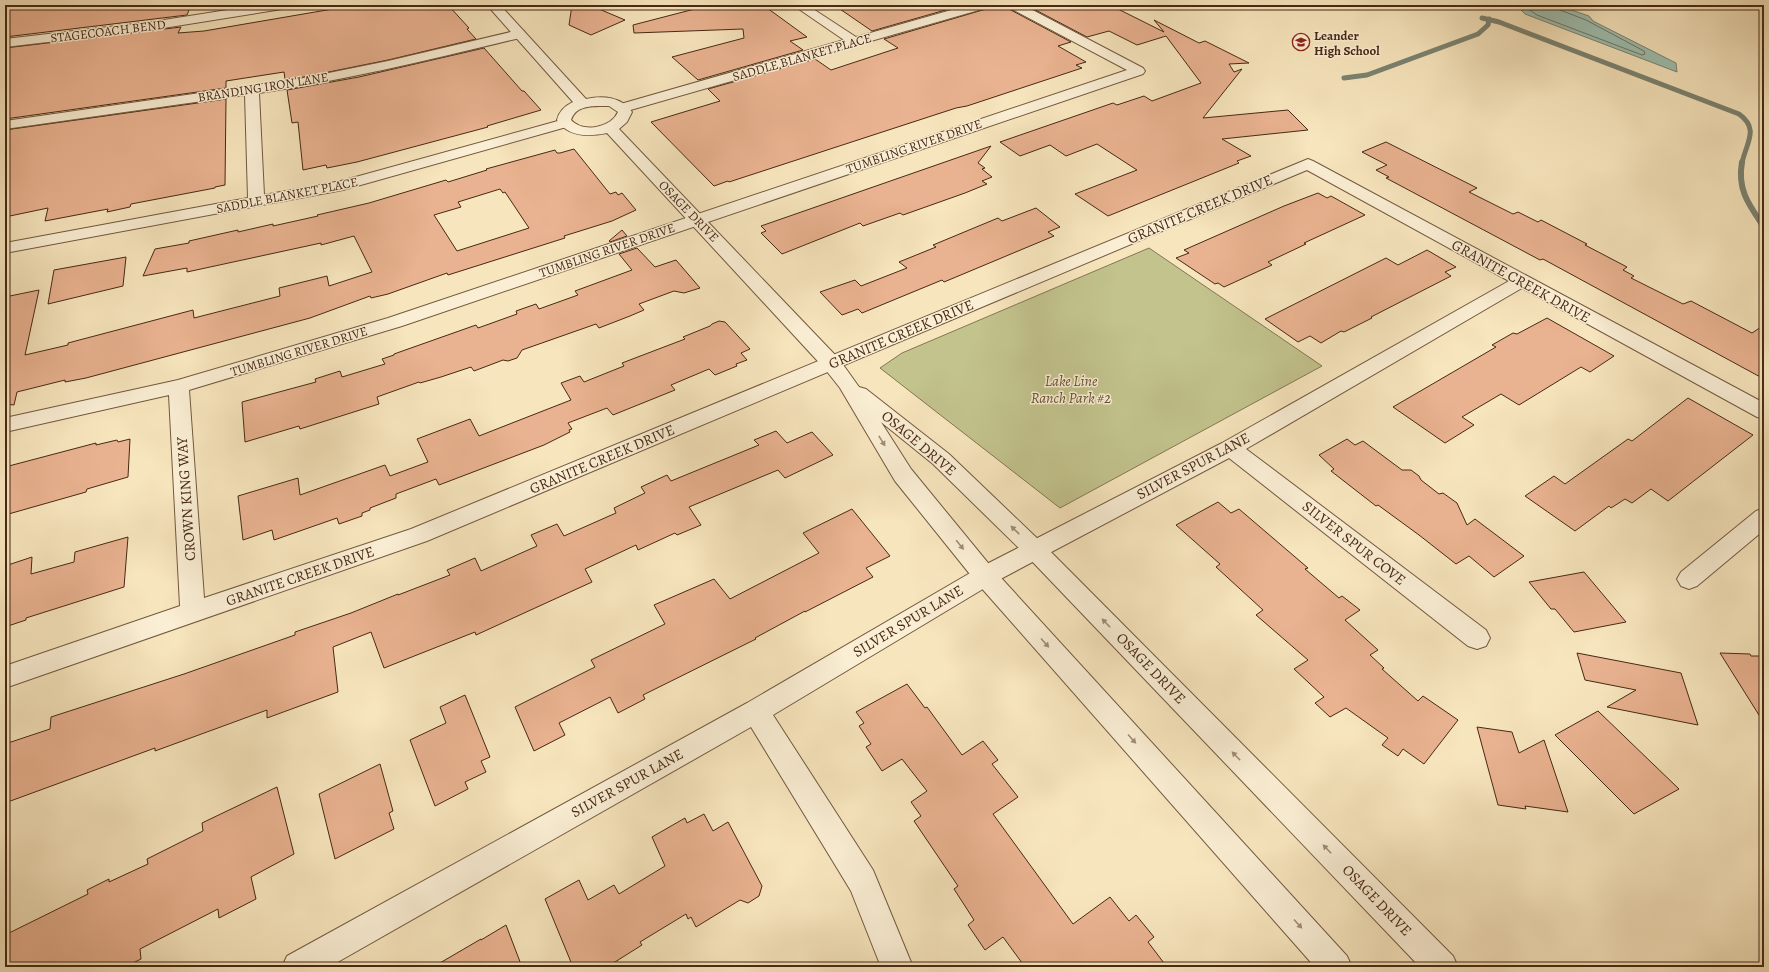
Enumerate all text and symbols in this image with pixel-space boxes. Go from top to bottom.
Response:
street label: STAGECOACH BEND [49,15,167,47]
place label: Leander High School [1314,27,1380,59]
street label: SADDLE BLANKET PLACE [731,29,873,85]
school or university icon: Leander High School [1291,32,1311,52]
street label: BRANDING IRON LANE [196,68,330,106]
street label: TUMBLING RIVER DRIVE [844,115,984,177]
street label: GRANITE CREEK DRIVE [1124,169,1276,249]
street label: SADDLE BLANKET PLACE [215,173,359,217]
street label: OSAGE DRIVE [655,176,723,246]
street label: TUMBLING RIVER DRIVE [537,219,677,281]
street label: GRANITE CREEK DRIVE [1448,235,1594,327]
street label: GRANITE CREEK DRIVE [825,294,977,374]
street label: TUMBLING RIVER DRIVE [228,322,370,380]
park label: Lake Line Ranch Park #2 [1031,371,1111,408]
street label: OSAGE DRIVE [877,406,961,480]
street label: GRANITE CREEK DRIVE [526,419,678,499]
street label: SILVER SPUR LANE [1133,428,1253,504]
street label: CROWN KING WAY [172,435,200,562]
one-way arrow [878,436,886,446]
street label: SILVER SPUR COVE [1298,496,1410,590]
one-way arrow [1010,525,1020,535]
one-way arrow [955,540,964,550]
street label: GRANITE CREEK DRIVE [223,541,377,611]
street label: SILVER SPUR LANE [849,580,967,662]
one-way arrow [1101,618,1111,628]
street label: OSAGE DRIVE [1112,628,1190,708]
one-way arrow [1041,638,1050,648]
one-way arrow [1128,734,1137,745]
street label: SILVER SPUR LANE [567,744,687,822]
one-way arrow [1231,751,1241,761]
one-way arrow [1322,844,1332,854]
street label: OSAGE DRIVE [1338,860,1416,940]
one-way arrow [1293,918,1302,929]

